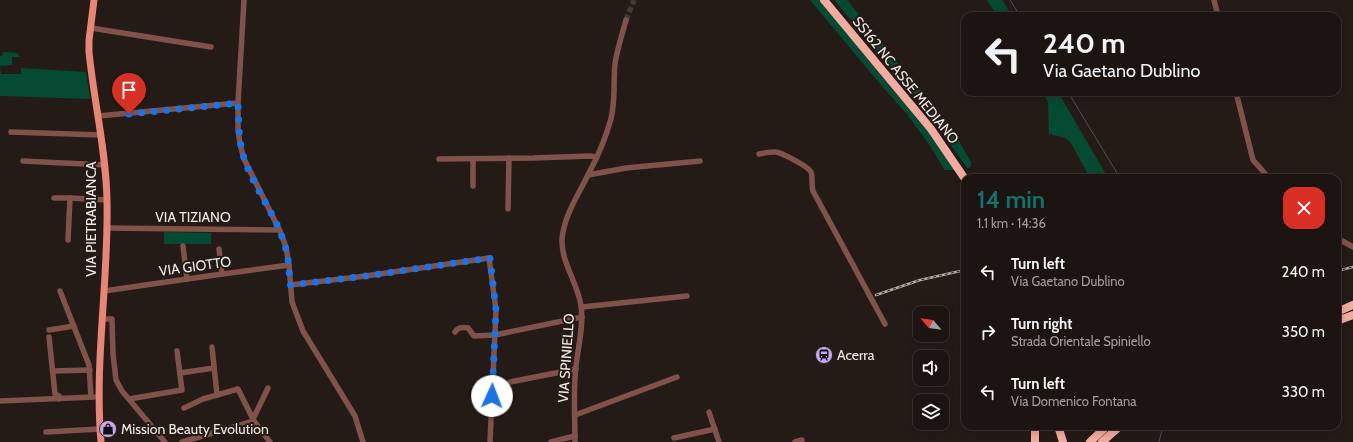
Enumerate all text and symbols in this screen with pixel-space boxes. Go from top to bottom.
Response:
street label: SS162 NC ASSE MEDIANO [849,13,963,148]
text: 240 m [1043,26,1126,60]
icon: left [977,28,1029,80]
text: Via Gaetano Dublino [1043,60,1200,82]
pin [112,73,146,114]
icon: arrive [118,79,140,101]
street label: VIA PIETRABIANCA [82,161,100,277]
text: 14 min [977,185,1045,214]
button: close [1283,187,1325,229]
street label: VIA TIZIANO [155,208,231,226]
text: 1.1 km · 14:36 [977,215,1046,231]
street label: VIA GIOTTO [158,252,232,280]
text: Turn left [1011,255,1065,273]
icon: left [977,261,999,283]
text: 240 m [1281,263,1325,281]
text: Via Gaetano Dublino [1011,273,1125,289]
north arrow [913,306,949,342]
map controls [913,306,949,430]
street label: VIA SPINIELLO [554,313,578,403]
text: Turn right [1011,315,1072,333]
icon: right [977,321,999,343]
text: 350 m [1282,323,1325,341]
text: Strada Orientale Spiniello [1011,333,1151,349]
station icon: Acerra [814,345,834,365]
place label: Acerra [837,346,875,364]
button: sound [913,350,949,386]
position arrow [471,375,513,417]
text: Turn left [1011,375,1065,393]
icon: left [977,381,999,403]
text: 330 m [1282,383,1325,401]
text: Via Domenico Fontana [1011,393,1137,409]
button: layers [913,394,949,430]
shop icon: Mission Beauty Evolution [98,419,118,439]
place label: Mission Beauty Evolution [121,420,269,438]

